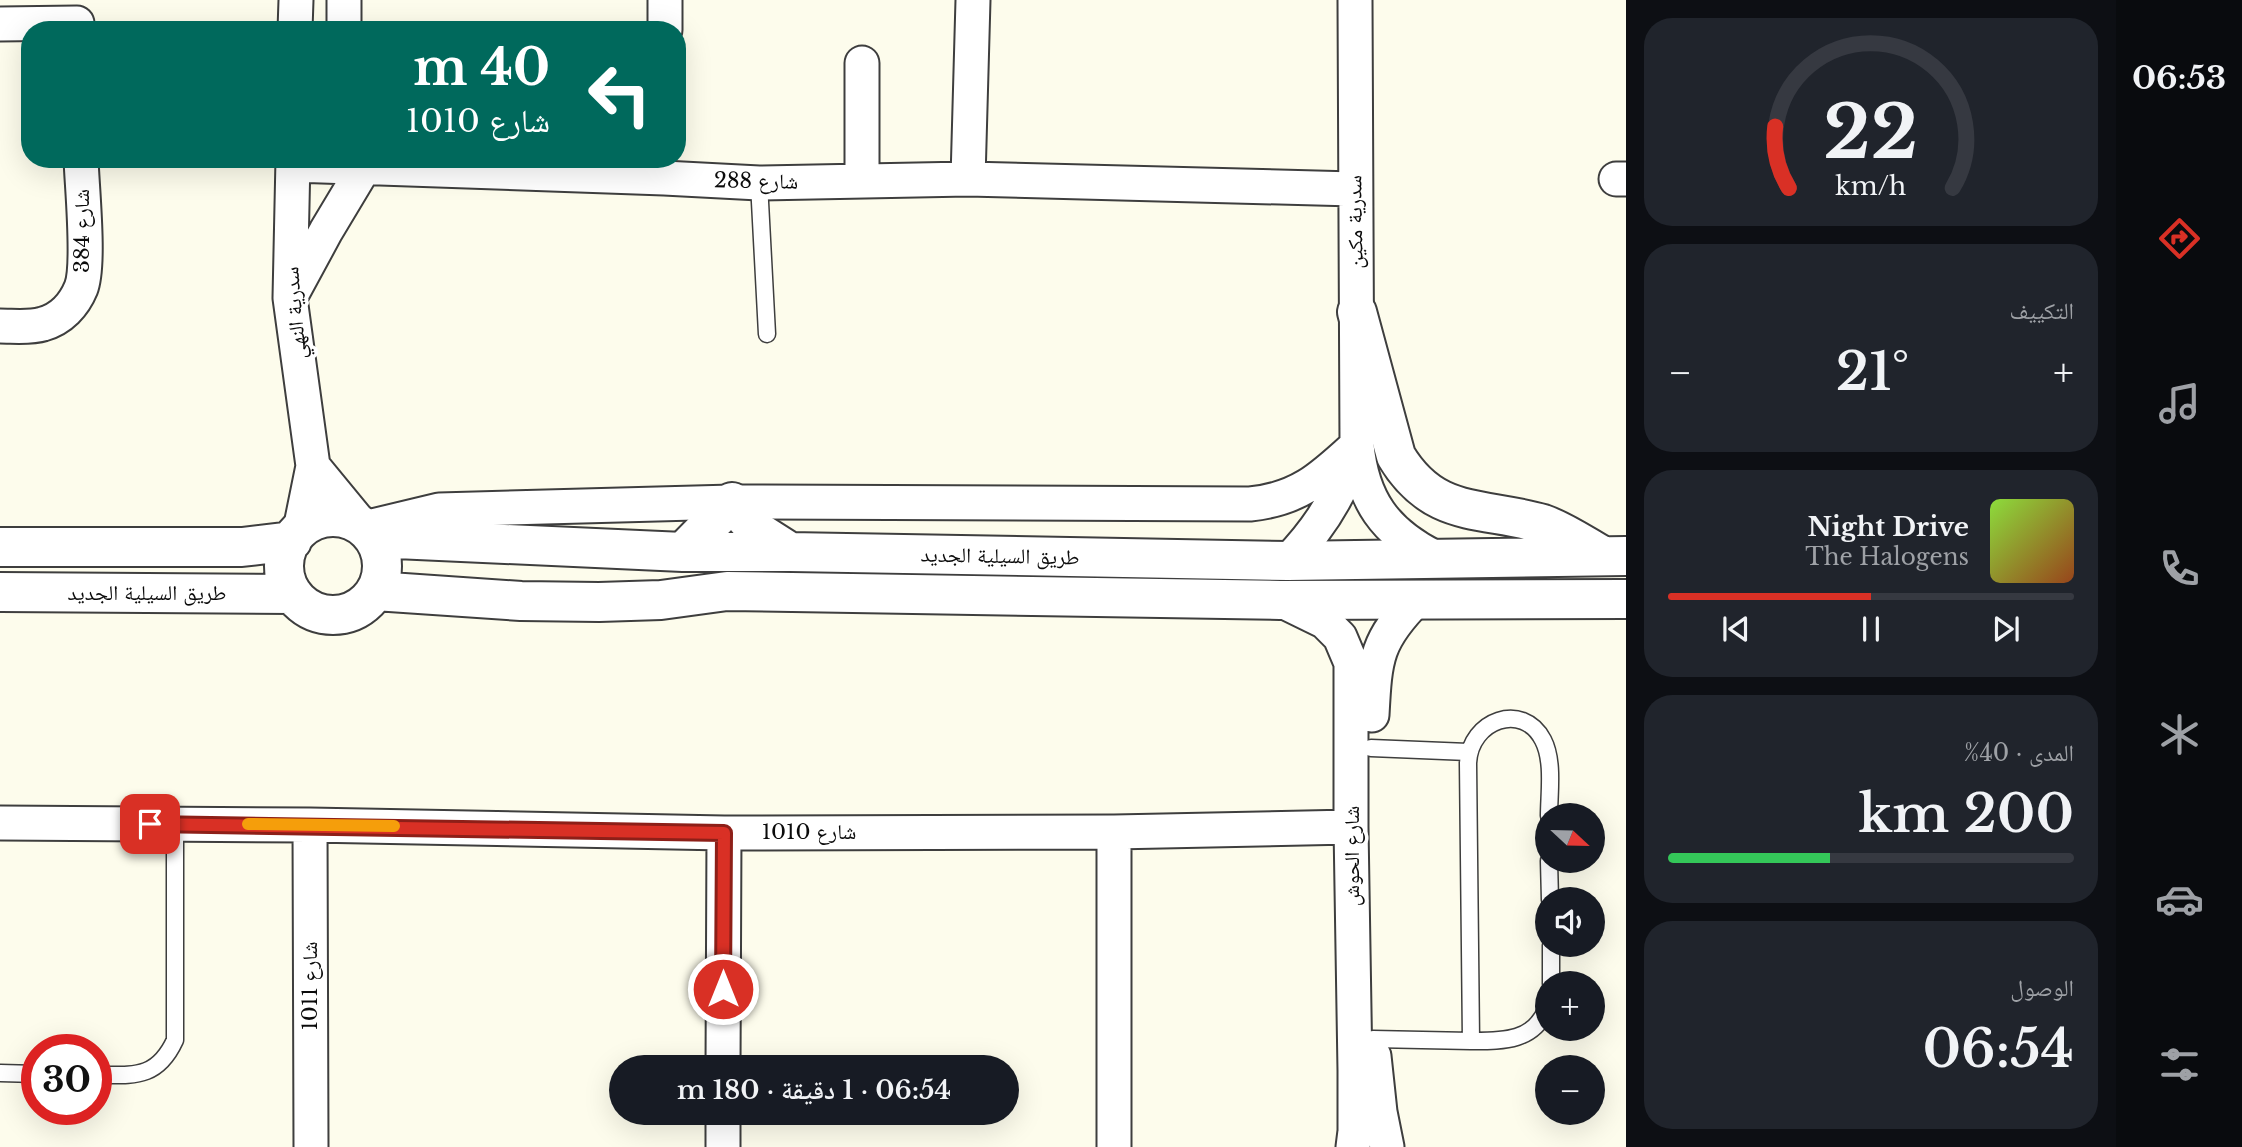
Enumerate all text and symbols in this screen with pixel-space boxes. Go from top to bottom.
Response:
text: 40 m [413,37,550,98]
icon: left [574,49,665,140]
text: 06:53 [2132,58,2226,98]
text: 22 [1824,87,1918,178]
text: شارع 1010 [406,101,550,141]
street label: شارع 288 [714,167,798,195]
text: km/h [1836,171,1906,202]
street label: سدرية مكين [1341,175,1369,269]
street label: شارع 384 [69,189,95,273]
icon: directions [2155,214,2204,263]
street label: سدرية النهي [278,265,315,360]
text: التكييف [2009,297,2074,325]
text: 21° [1836,340,1909,404]
text: − [1668,349,1692,396]
text: + [2053,349,2074,396]
icon: music [2155,379,2204,428]
text: Night Drive [1807,511,1969,543]
street label: طريق السيلية الجديد [920,542,1080,570]
text: The Halogens [1805,543,1969,571]
icon: phone [2155,544,2204,593]
street label: طريق السيلية الجديد [68,580,226,606]
icon: previous [1717,610,1755,648]
icon: pause [1852,610,1890,648]
icon: next [1987,610,2025,648]
icon: climate [2155,710,2204,759]
text: المدى · 40% [1964,739,2074,767]
text: 200 km [1859,782,2074,846]
pin [120,794,180,854]
north arrow [1535,803,1605,873]
map controls [1535,803,1605,1125]
icon: arrive [131,805,169,843]
street label: شارع الحوش [1339,806,1365,906]
street label: شارع 1010 [762,819,856,845]
icon: car [2155,875,2204,924]
button: sound [1535,887,1605,957]
street label: شارع 1011 [297,941,323,1031]
position arrow [686,952,760,1026]
button: + [1535,971,1605,1041]
text: الوصول [2010,974,2074,1002]
text: 06:54 [1922,1017,2074,1081]
speed limit sign: 30 [21,1034,112,1125]
icon: filters [2155,1040,2204,1089]
button: − [1535,1055,1605,1125]
text: 06:54 · 1 دقيقة · 180 m [677,1074,951,1106]

